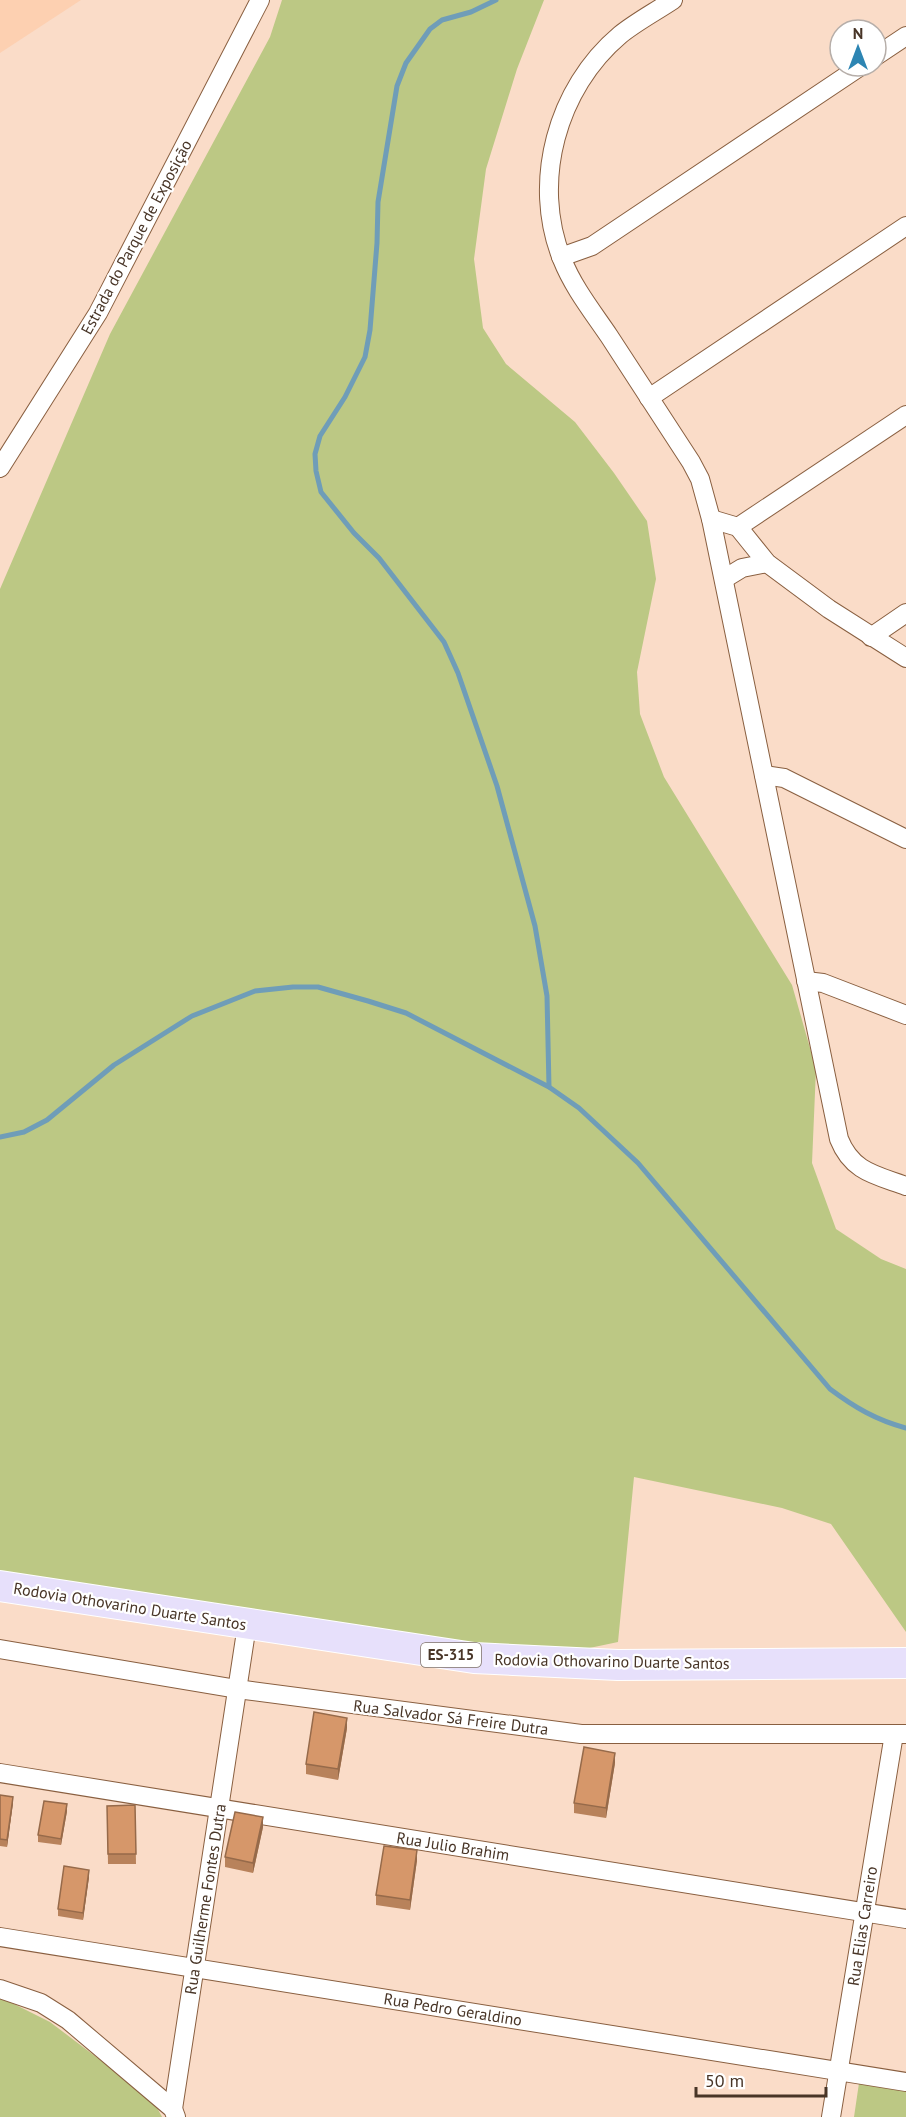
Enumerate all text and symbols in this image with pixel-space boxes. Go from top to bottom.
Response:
north arrow [828,18,888,78]
text: N [853,23,863,43]
street label: Estrada do Parque de Exposição [76,136,196,338]
street label: Rodovia Othovarino Duarte Santos [12,1578,248,1634]
road number: ES-315 [421,1643,481,1667]
street label: Rodovia Othovarino Duarte Santos [494,1649,730,1673]
street label: Rua Salvador Sá Freire Dutra [352,1695,550,1739]
street label: Rua Guilherme Fontes Dutra [180,1802,230,1996]
street label: Rua Julio Brahim [395,1827,511,1865]
street label: Rua Elias Carreiro [843,1865,881,1987]
street label: Rua Pedro Geraldino [382,1988,524,2030]
scale bar [696,2060,826,2098]
text: 50 m [705,2069,744,2092]

